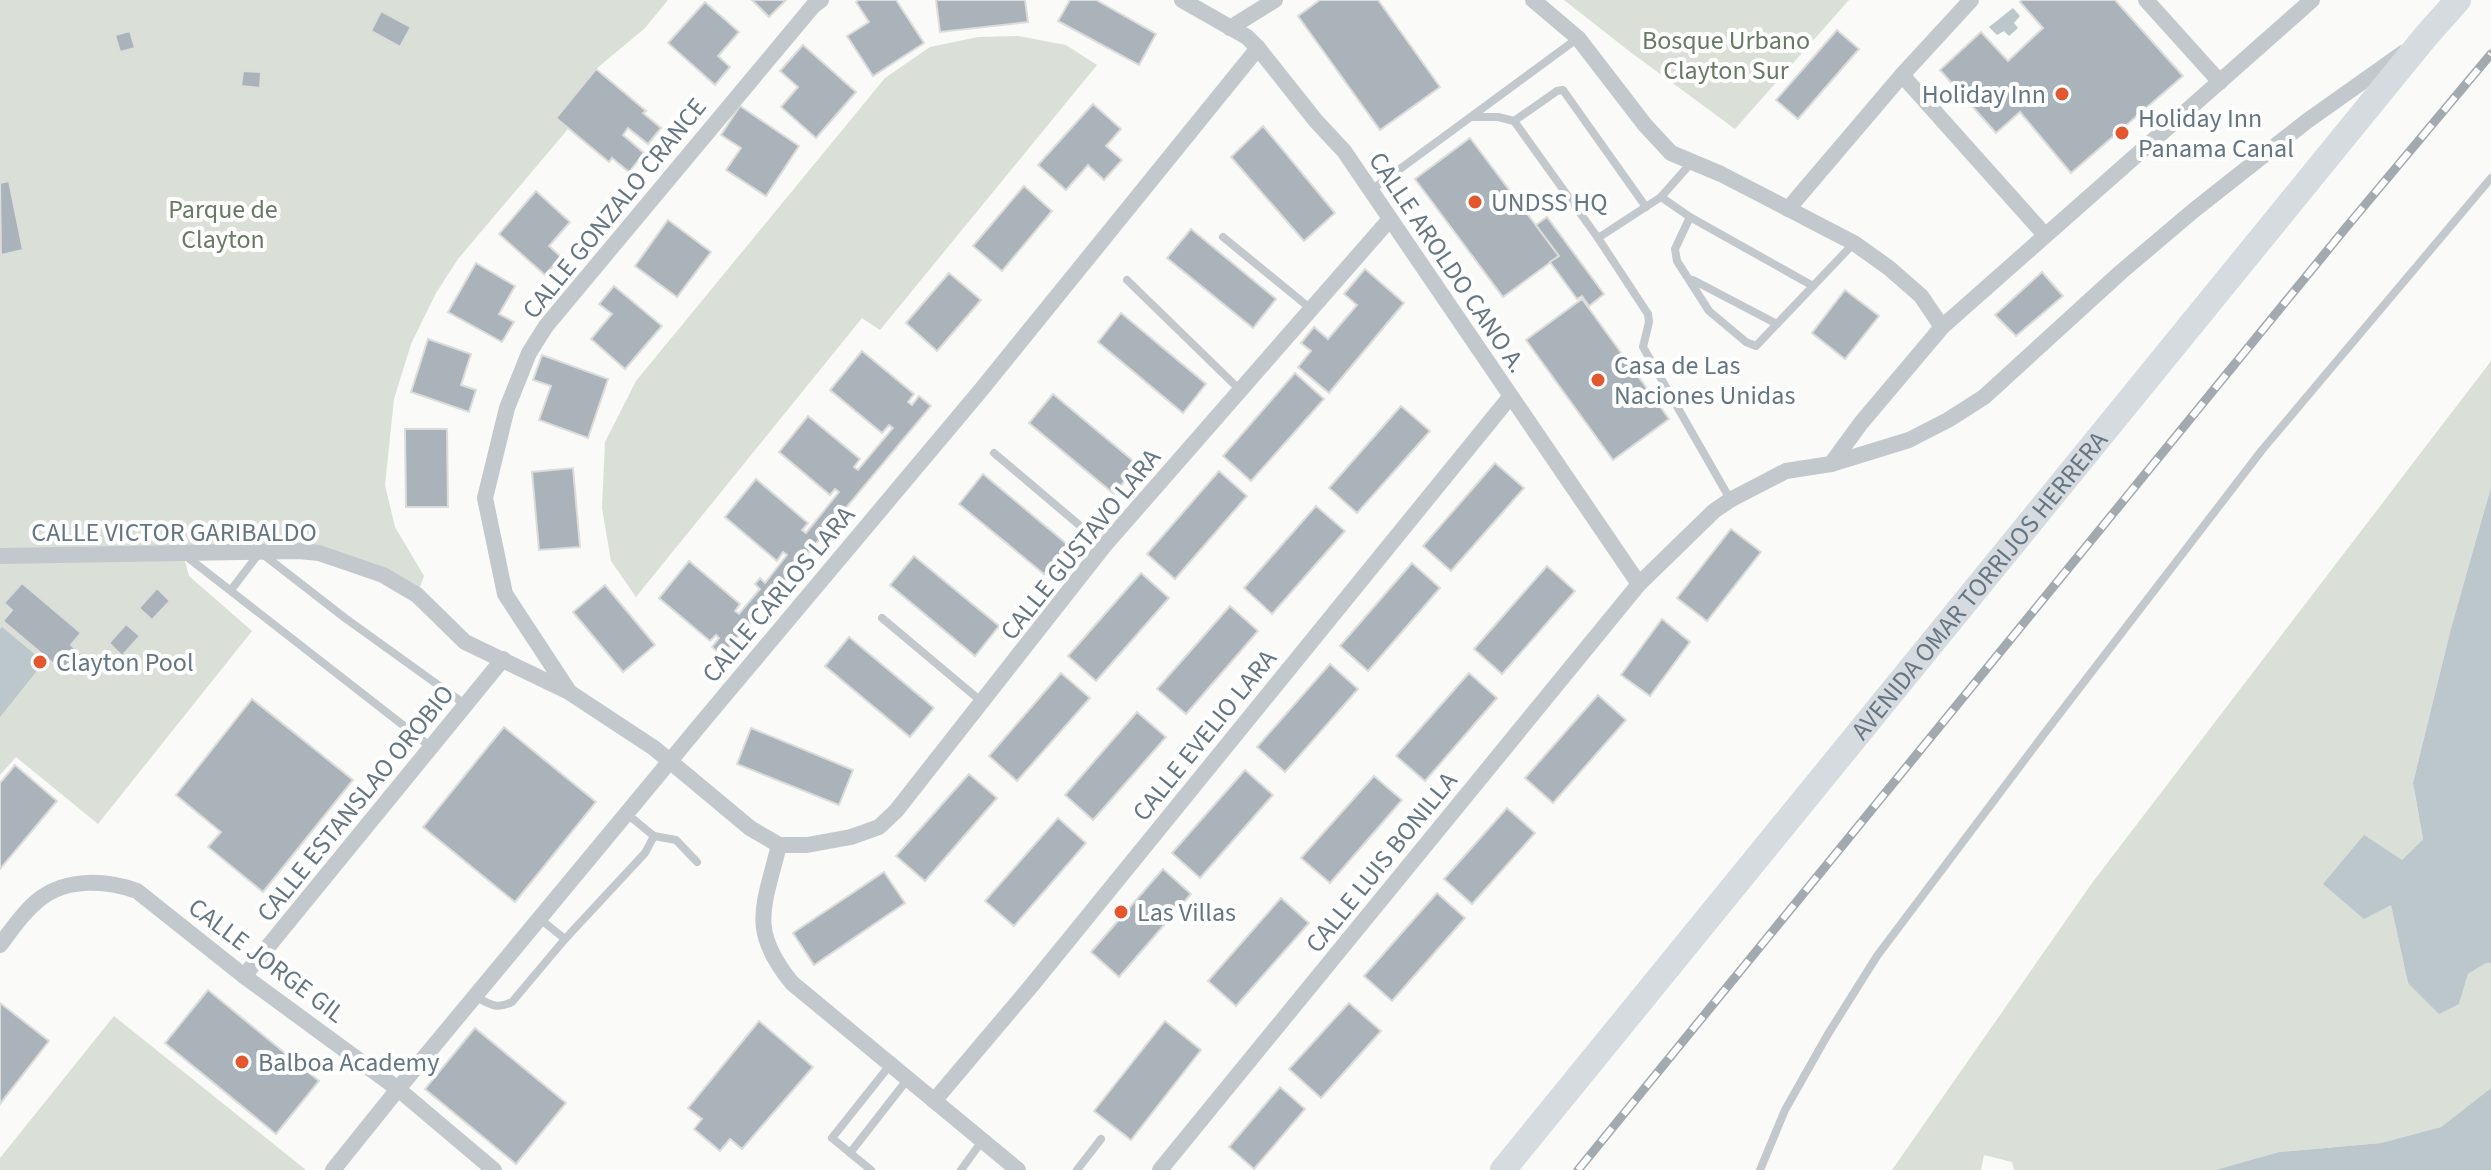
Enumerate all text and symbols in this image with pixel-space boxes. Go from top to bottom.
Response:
park label: Bosque Urbano Clayton Sur [1642,22,1810,89]
place label: Holiday Inn [1922,76,2046,113]
marker: Holiday Inn [2053,85,2071,103]
street label: CALLE GONZALO CRANCE [514,90,715,327]
place label: Holiday Inn Panama Canal [2138,100,2294,167]
marker: Holiday Inn Panama Canal [2113,124,2131,142]
street label: CALLE AROLDO CANO A. [1360,144,1535,380]
place label: UNDSS HQ [1491,184,1607,221]
park label: Parque de Clayton [168,191,278,258]
marker: UNDSS HQ [1466,193,1484,211]
place label: Casa de Las Naciones Unidas [1614,347,1795,414]
marker: Casa de Las Naciones Unidas [1589,371,1607,389]
street label: AVENIDA OMAR TORRIJOS HERRERA [1842,423,2117,748]
street label: CALLE GUSTAVO LARA [991,440,1170,648]
street label: CALLE CARLOS LARA [693,497,864,691]
street label: CALLE VICTOR GARIBALDO [31,514,317,551]
street label: CALLE EVELIO LARA [1123,641,1286,829]
place label: Clayton Pool [56,644,194,681]
marker: Clayton Pool [31,653,49,671]
street label: CALLE ESTANSLAO OROBIO [248,677,463,930]
street label: CALLE LUIS BONILLA [1297,763,1467,961]
street label: CALLE JORGE GIL [180,889,353,1032]
place label: Las Villas [1137,894,1236,931]
marker: Las Villas [1112,903,1130,921]
place label: Balboa Academy [258,1044,439,1081]
marker: Balboa Academy [233,1053,251,1071]

